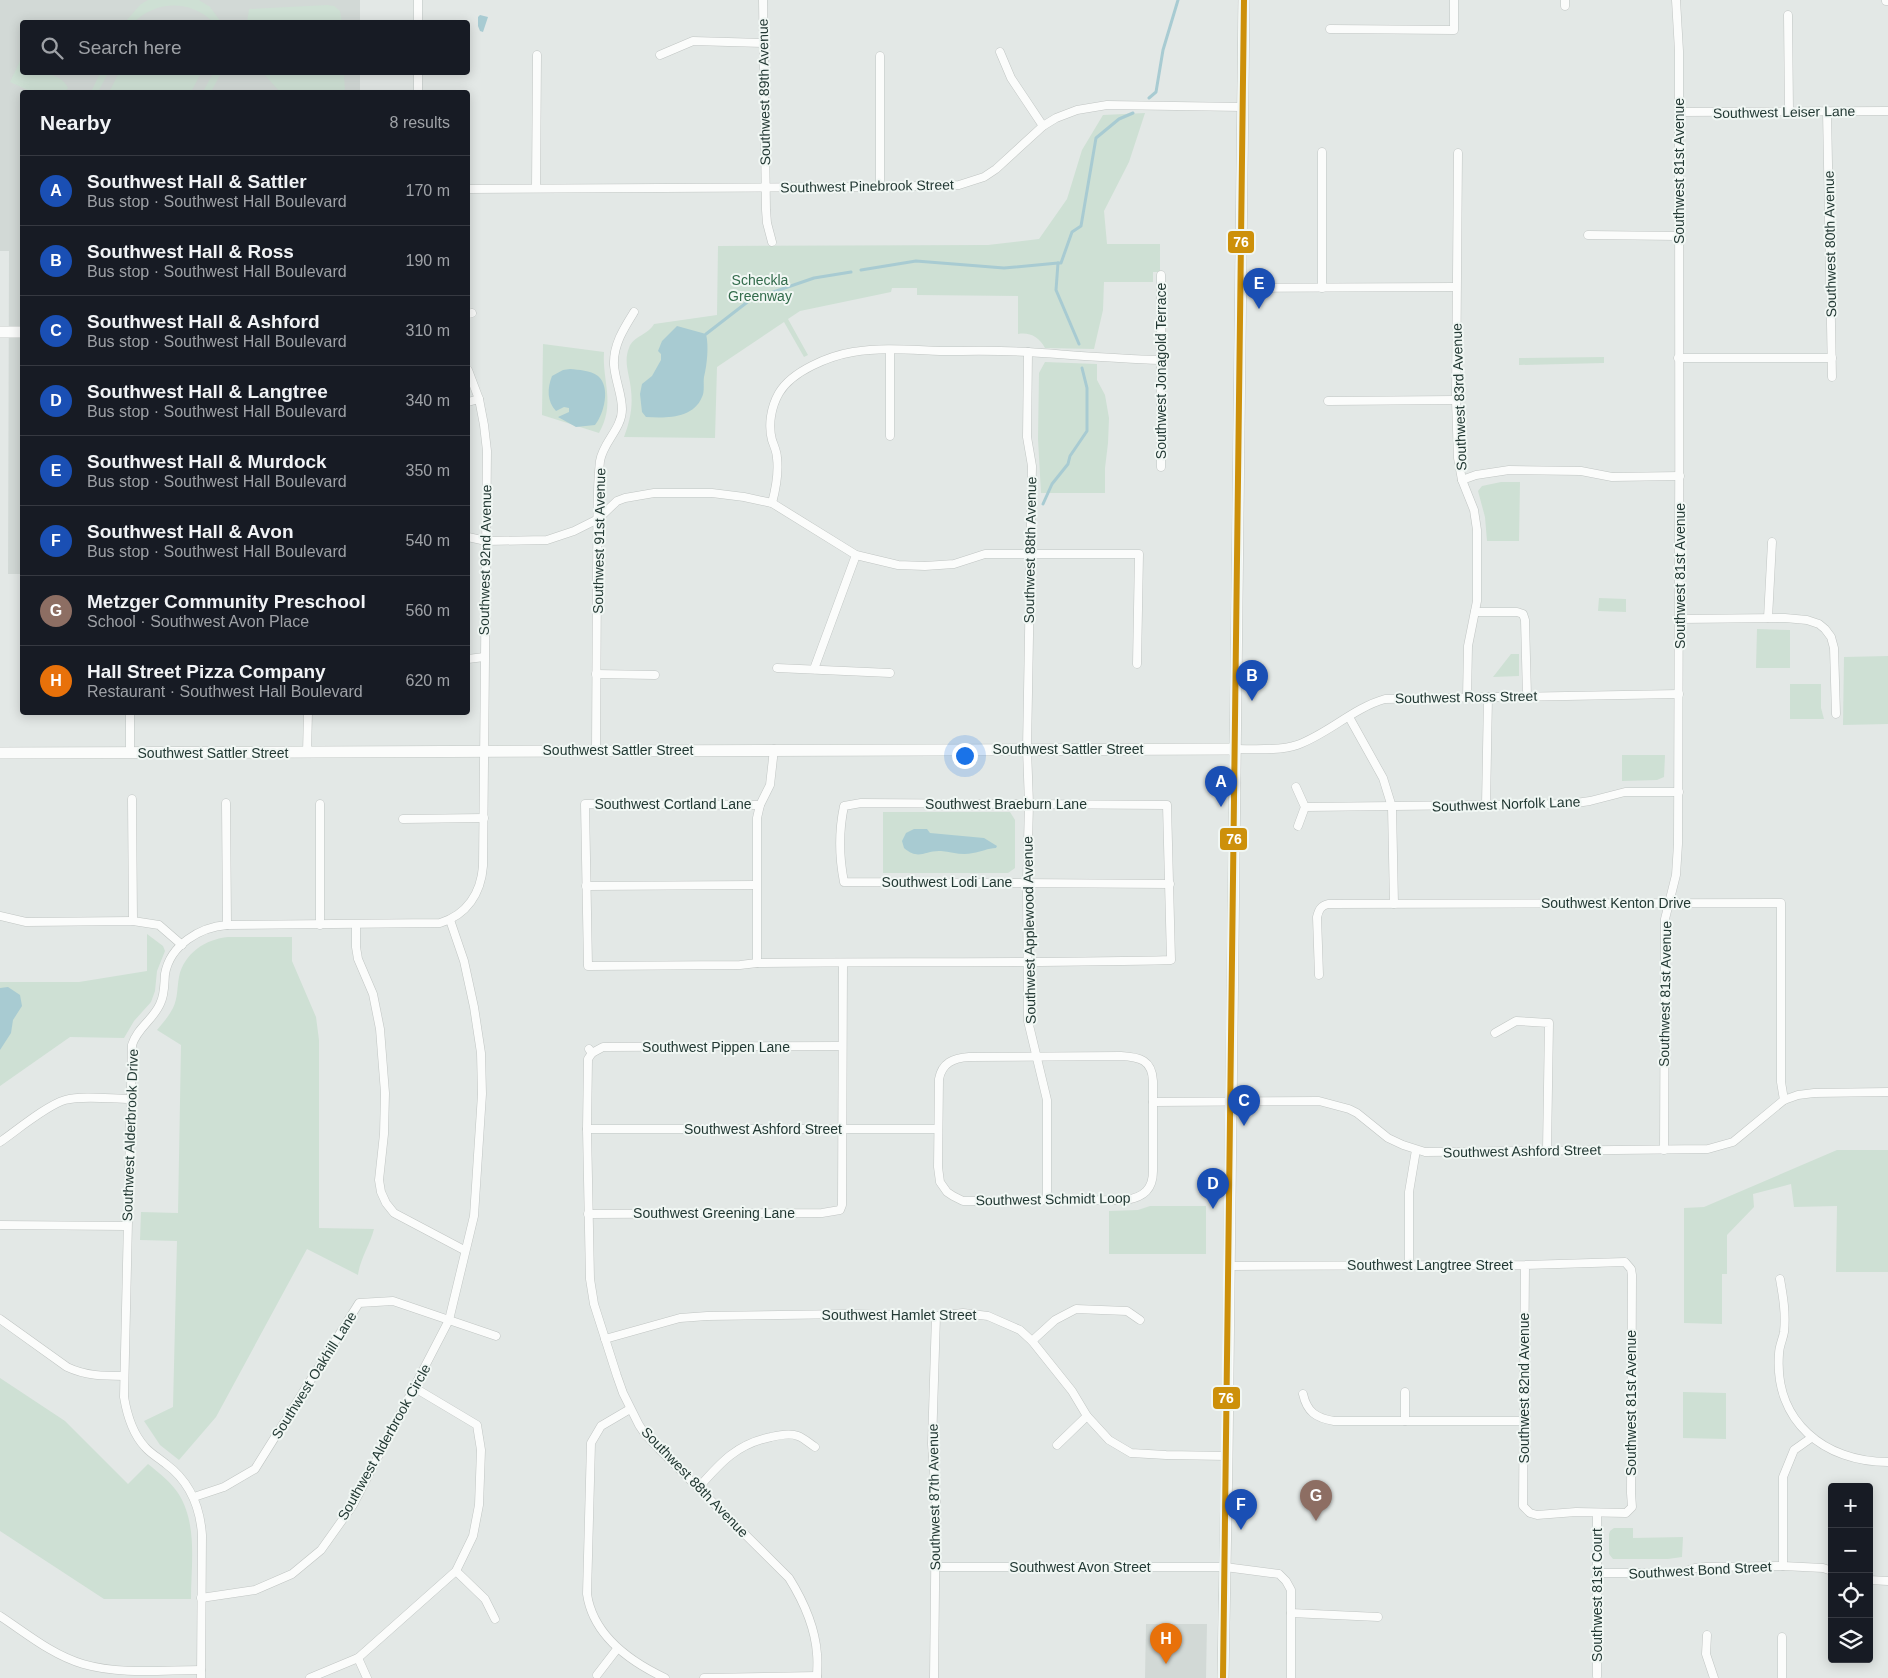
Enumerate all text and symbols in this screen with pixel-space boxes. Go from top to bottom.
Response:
street label: Southwest 89th Avenue [755,18,773,166]
search box [20,20,470,75]
icon: search [38,34,66,62]
text: Search here [78,37,182,58]
street label: Southwest 81st Avenue [1671,98,1687,244]
street label: Southwest Leiser Lane [1713,103,1856,121]
text: Nearby [40,111,111,134]
text: 8 results [390,114,450,131]
street label: Southwest 80th Avenue [1821,170,1839,318]
text: Southwest Hall & Sattler [87,171,307,192]
street label: Southwest Pinebrook Street [780,176,954,196]
text: A [50,182,62,199]
text: 170 m [406,182,450,199]
text: Bus stop · Southwest Hall Boulevard [87,193,347,210]
line badge: 76 [1227,230,1255,254]
text: 76 [1233,234,1249,250]
text: Southwest Hall & Ross [87,241,294,262]
text: B [50,252,62,269]
text: 190 m [406,252,450,269]
text: Bus stop · Southwest Hall Boulevard [87,263,347,280]
pin: E [1243,268,1275,309]
park label: Scheckla Greenway [728,272,792,304]
street label: Southwest Jonagold Terrace [1153,283,1169,459]
text: Southwest Hall & Ashford [87,311,320,332]
text: C [50,322,62,339]
text: 310 m [406,322,450,339]
street label: Southwest 83rd Avenue [1448,323,1470,471]
text: Bus stop · Southwest Hall Boulevard [87,333,347,350]
text: Southwest Hall & Langtree [87,381,328,402]
text: D [50,392,62,409]
text: 340 m [406,392,450,409]
text: Bus stop · Southwest Hall Boulevard [87,403,347,420]
text: Southwest Hall & Murdock [87,451,327,472]
text: E [51,462,61,479]
text: 350 m [406,462,450,479]
street label: Southwest 91st Avenue [590,468,608,614]
text: Bus stop · Southwest Hall Boulevard [87,473,347,490]
street label: Southwest 88th Avenue [1021,476,1039,624]
street label: Southwest 92nd Avenue [476,484,494,636]
street label: Southwest 81st Avenue [1672,503,1688,649]
text: Southwest Hall & Avon [87,521,294,542]
text: F [51,532,61,549]
text: 540 m [406,532,450,549]
text: Bus stop · Southwest Hall Boulevard [87,543,347,560]
text: Metzger Community Preschool [87,591,366,612]
text: G [50,602,62,619]
text: 560 m [406,602,450,619]
text: School · Southwest Avon Place [87,613,309,630]
pin: B [1236,660,1268,701]
text: Hall Street Pizza Company [87,661,326,682]
text: H [50,672,62,689]
text: 620 m [406,672,450,689]
text: Restaurant · Southwest Hall Boulevard [87,683,363,700]
street label: Southwest Ross Street [1395,688,1537,706]
street label: Southwest Sattler Street [993,741,1144,757]
street label: Southwest Sattler Street [543,742,694,758]
your location [952,743,978,769]
street label: Southwest Sattler Street [138,745,289,761]
pin: A [1205,766,1237,807]
street label: Southwest Norfolk Lane [1431,793,1581,815]
street label: Southwest Cortland Lane [594,796,752,812]
street label: Southwest Braeburn Lane [925,796,1087,812]
line badge: 76 [1219,827,1248,851]
text: 76 [1226,831,1242,847]
street label: Southwest Applewood Avenue [1019,836,1039,1024]
street label: Southwest Lodi Lane [882,874,1013,890]
street label: Southwest Kenton Drive [1541,895,1691,911]
street label: Southwest 81st Avenue [1656,921,1674,1067]
street label: Southwest Pippen Lane [642,1039,790,1055]
street label: Southwest Alderbrook Drive [119,1048,141,1222]
pin: C [1228,1085,1260,1126]
street label: Southwest Ashford Street [684,1121,842,1137]
street label: Southwest Ashford Street [1443,1142,1601,1160]
pin: D [1197,1168,1229,1209]
street label: Southwest Schmidt Loop [975,1190,1131,1208]
street label: Southwest Greening Lane [633,1205,795,1221]
street label: Southwest Langtree Street [1347,1257,1513,1273]
street label: Southwest Hamlet Street [822,1307,977,1323]
street label: Southwest Oakhill Lane [268,1308,360,1442]
street label: Southwest 82nd Avenue [1516,1312,1532,1463]
street label: Southwest 81st Avenue [1623,1330,1639,1476]
street label: Southwest Alderbrook Circle [334,1361,434,1523]
line badge: 76 [1212,1386,1241,1410]
text: 76 [1218,1390,1234,1406]
street label: Southwest 87th Avenue [925,1423,943,1571]
street label: Southwest 88th Avenue [638,1424,752,1541]
pin: G [1300,1480,1332,1521]
map controls [1828,1483,1873,1663]
button: + [1828,1483,1873,1528]
pin: F [1225,1489,1257,1530]
street label: Southwest 81st Court [1589,1528,1605,1662]
button: − [1828,1528,1873,1573]
street label: Southwest Bond Street [1628,1558,1772,1582]
street label: Southwest Avon Street [1009,1559,1151,1575]
button: locate [1828,1573,1873,1618]
button: layers [1828,1618,1873,1663]
pin: H [1150,1623,1182,1664]

